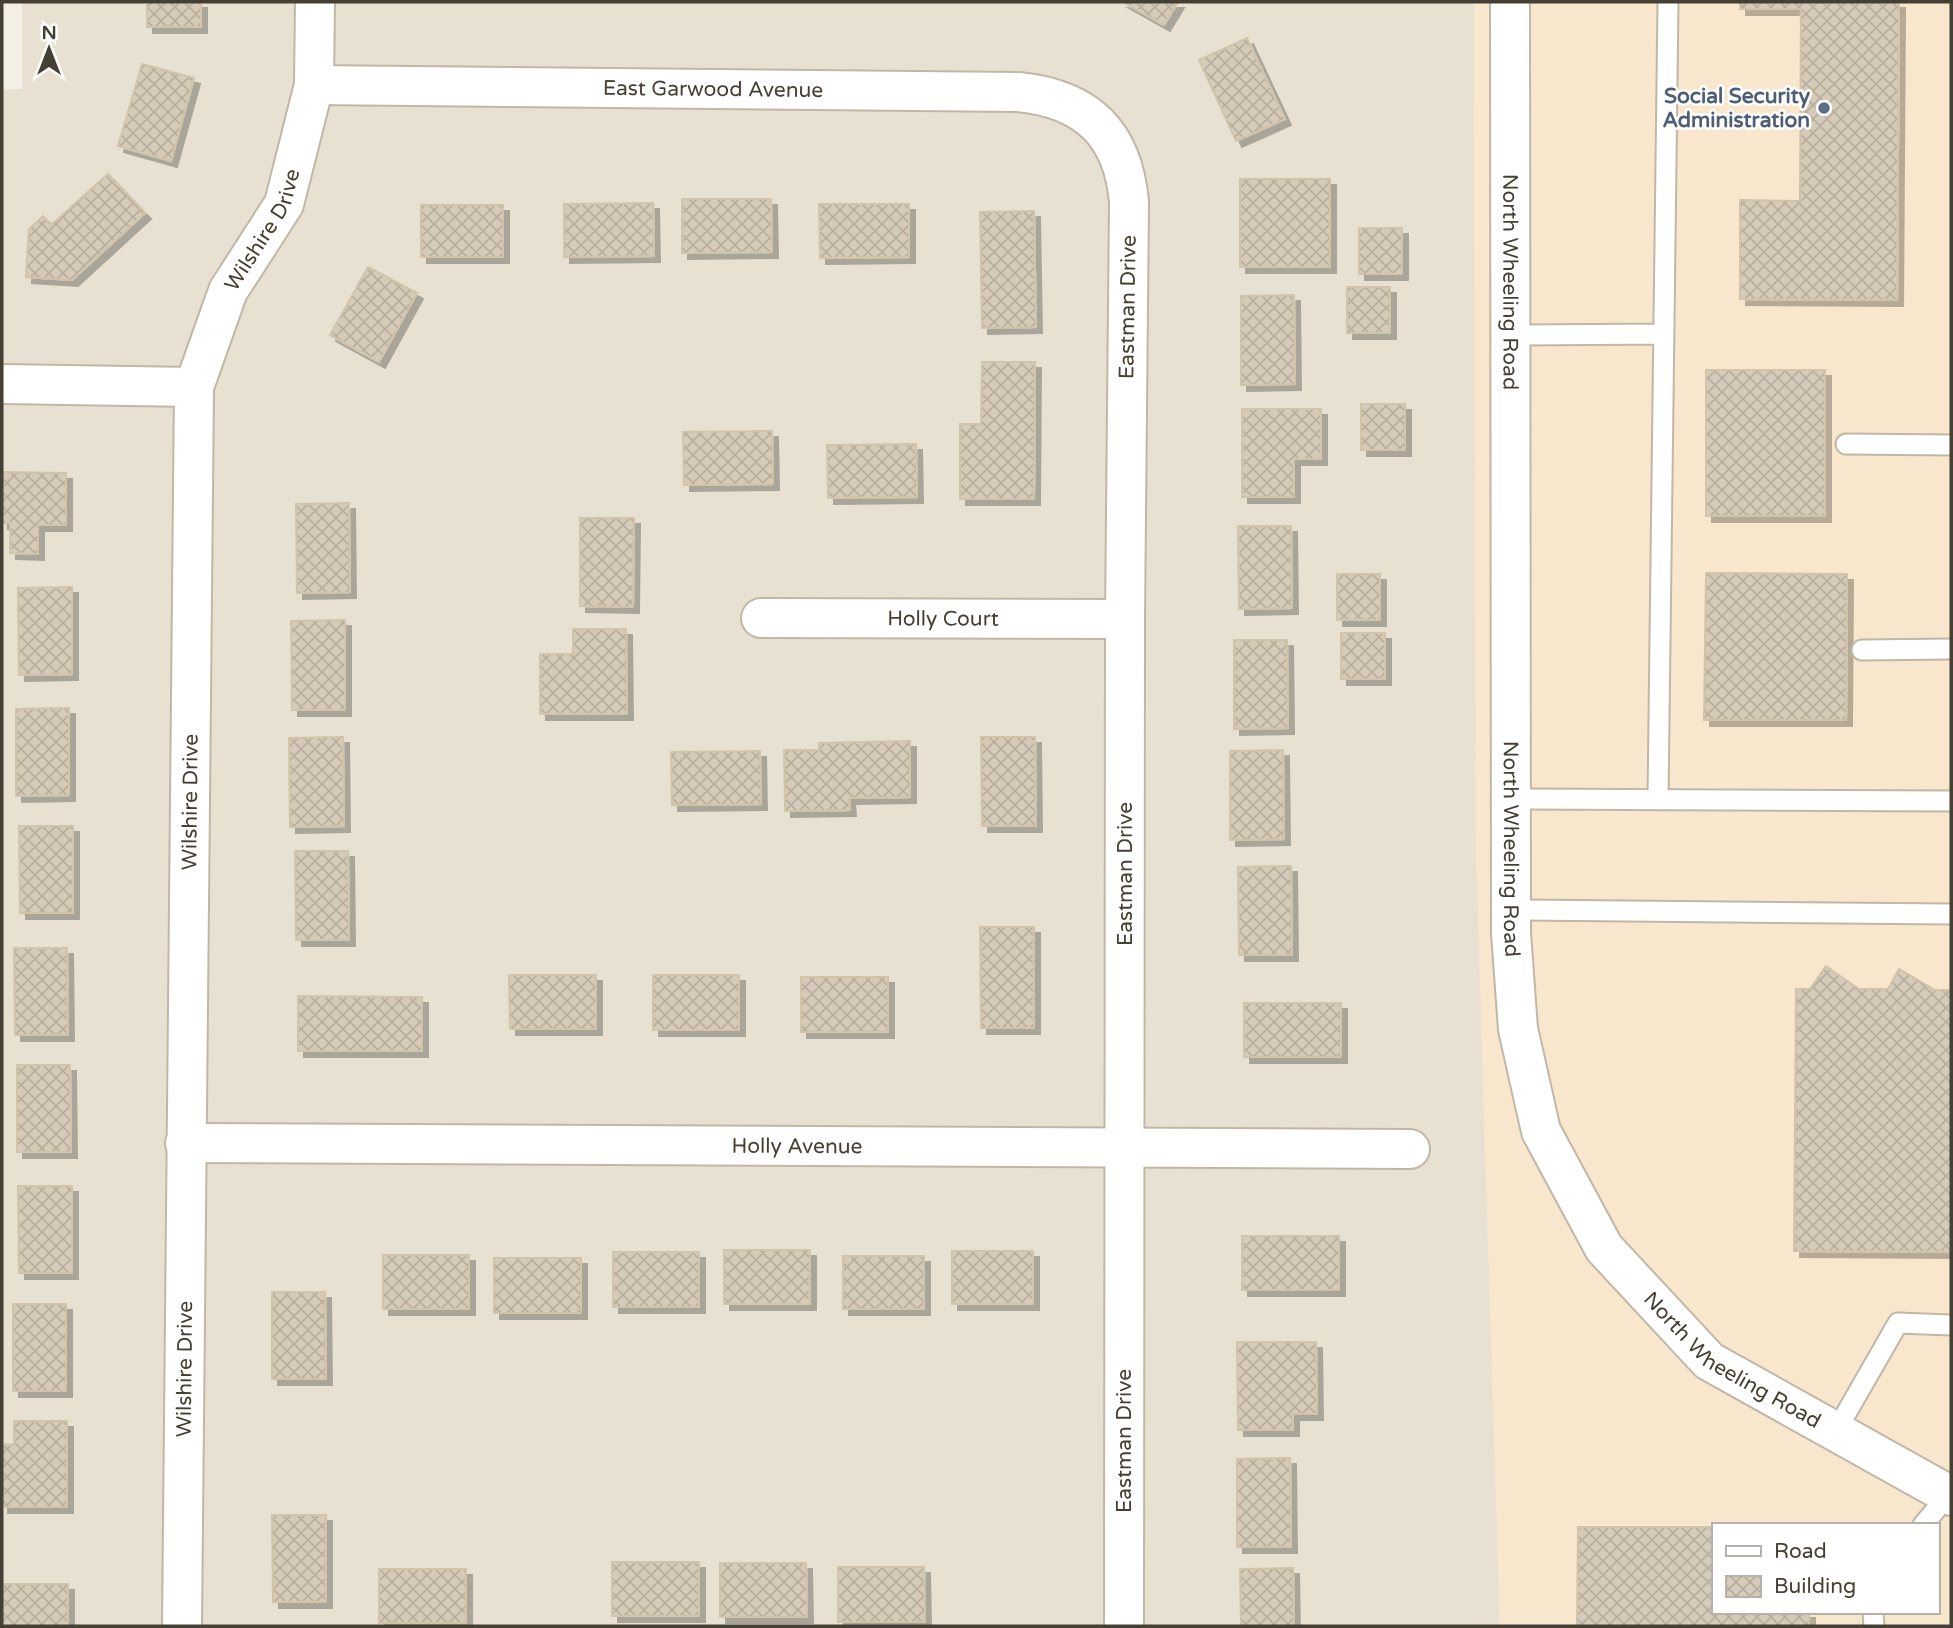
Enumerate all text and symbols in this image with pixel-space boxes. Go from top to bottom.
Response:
north arrow [14,14,84,84]
text: N [41,22,57,44]
street label: East Garwood Avenue [603,75,823,103]
place label: Social Security Administration [1662,84,1811,133]
marker: Social Security Administration [1816,100,1832,116]
street label: Wilshire Drive [219,166,305,295]
street label: North Wheeling Road [1498,174,1523,390]
street label: Eastman Drive [1114,235,1142,379]
street label: Holly Court [887,606,999,631]
street label: Wilshire Drive [177,734,203,870]
street label: North Wheeling Road [1498,741,1525,958]
street label: Eastman Drive [1113,802,1138,946]
street label: Holly Avenue [732,1133,863,1159]
street label: North Wheeling Road [1639,1286,1825,1433]
street label: Wilshire Drive [171,1301,198,1437]
street label: Eastman Drive [1112,1369,1137,1513]
legend [1712,1523,1939,1614]
text: Road [1774,1539,1827,1564]
text: Building [1774,1574,1856,1599]

